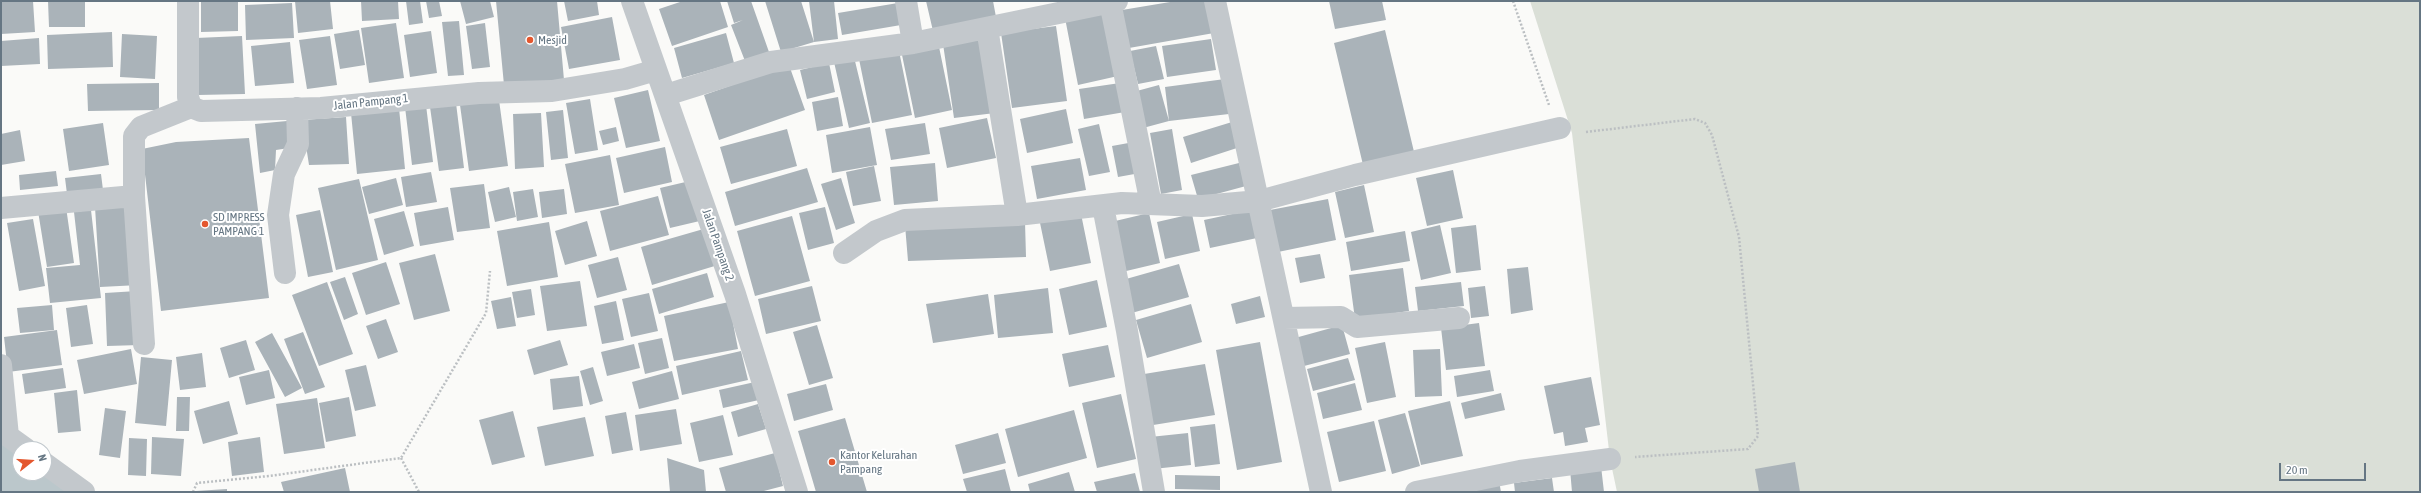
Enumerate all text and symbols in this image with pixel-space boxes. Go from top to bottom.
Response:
place label: Mesjid [538,33,567,47]
marker: Mesjid [525,35,535,45]
street label: Jalan Pampang 1 [333,91,409,113]
street label: Jalan Pampang 2 [699,207,737,283]
place label: SD IMPRESS PAMPANG 1 [213,210,265,238]
marker: SD IMPRESS PAMPANG 1 [200,219,210,229]
north arrow [12,441,52,481]
place label: Kantor Kelurahan Pampang [840,448,917,476]
text: N [36,453,49,463]
scale bar [2281,455,2368,481]
marker: Kantor Kelurahan Pampang [827,457,837,467]
text: 20 m [2286,463,2308,477]

